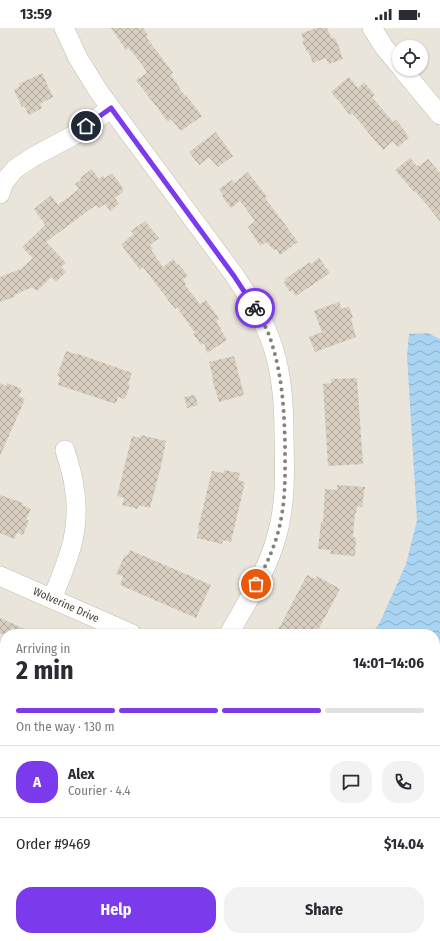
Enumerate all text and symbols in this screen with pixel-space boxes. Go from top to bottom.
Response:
text: 13:59 [20,5,52,23]
map controls [392,40,428,76]
button: locate [392,40,428,76]
pin [69,109,103,143]
icon: home [75,115,97,137]
courier [235,288,275,328]
icon: bike [244,297,266,319]
pin [239,567,273,601]
icon: bag [245,573,267,595]
street label: Wolverine Drive [31,585,101,625]
text: Arriving in [16,641,70,656]
text: 14:01–14:06 [353,654,424,672]
text: 2 min [16,655,74,686]
text: On the way · 130 m [16,719,115,734]
button: chat [330,761,372,803]
button: phone [382,761,424,803]
text: Alex [68,765,95,783]
text: A [33,773,41,791]
text: Courier · 4.4 [68,783,131,798]
text: Order #9469 [16,835,91,853]
text: $14.04 [384,835,424,853]
button: Help [16,887,216,933]
button: Share [224,887,424,933]

